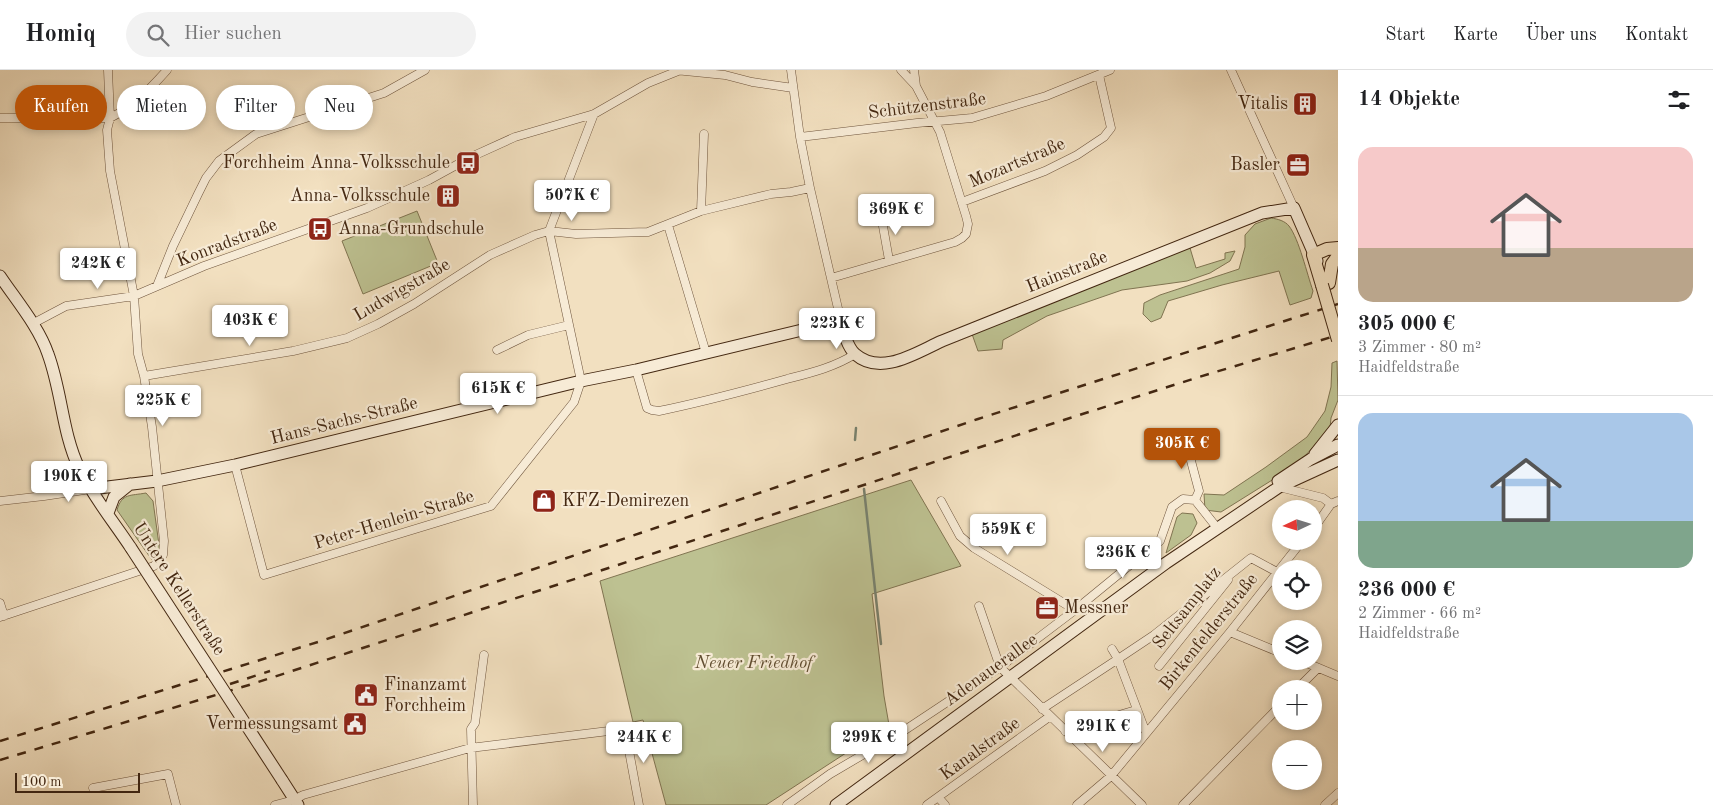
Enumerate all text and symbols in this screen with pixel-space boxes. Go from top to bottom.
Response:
search box [126,12,476,57]
icon: search [144,21,172,49]
text: Homiq [25,23,96,47]
text: Hier suchen [184,25,282,44]
text: Start [1385,26,1425,44]
text: Karte [1453,26,1498,44]
text: Über uns [1526,26,1597,44]
text: Kontakt [1625,26,1688,44]
chip: Kaufen [15,85,107,130]
chip: Mieten [117,85,206,130]
chip: Filter [216,85,295,130]
chip: Neu [305,85,373,130]
icon: filters [1665,86,1693,114]
text: 14 Objekte [1358,89,1460,110]
street label: Schützenstraße [867,90,987,122]
building icon: Vitalis [1292,91,1318,117]
place label: Vitalis [1237,95,1288,113]
street label: Mozartstraße [966,135,1068,191]
bus stop icon: Forchheim Anna-Volksschule [455,150,481,176]
office icon: Basler [1285,152,1311,178]
place label: Forchheim Anna-Volksschule [223,154,450,172]
place label: Basler [1230,156,1281,174]
pin: 507K € [531,180,613,222]
icon: home [1481,180,1571,270]
building icon: Anna-Volksschule [435,183,461,209]
place label: Anna-Volksschule [290,187,430,205]
text: 507K € [545,188,599,204]
pin: 369K € [855,194,937,236]
text: 369K € [869,202,923,218]
street label: Konradstraße [174,216,280,270]
bus stop icon: Anna-Grundschule [307,216,333,242]
place label: Anna-Grundschule [338,220,484,238]
pin: 242K € [57,248,139,290]
street label: Hainstraße [1024,248,1110,296]
street label: Ludwigstraße [351,255,453,325]
text: 242K € [71,256,125,272]
pin: 403K € [209,304,291,347]
pin: 223K € [796,308,878,350]
text: 403K € [223,313,277,329]
text: 305 000 € [1358,314,1455,335]
text: 223K € [810,316,864,332]
text: 3 Zimmer · 80 m² [1358,340,1481,356]
text: Haidfeldstraße [1358,360,1459,376]
pin: 615K € [457,372,539,415]
text: 615K € [471,381,525,397]
pin: 225K € [122,384,204,427]
text: 225K € [136,393,190,409]
street label: Hans-Sachs-Straße [269,394,419,448]
pin: 305K € [1141,428,1223,470]
text: 305K € [1155,436,1209,452]
icon: home [1481,445,1571,535]
pin: 190K € [28,460,110,503]
text: 190K € [42,469,96,485]
street label: Peter-Henlein-Straße [312,487,476,553]
shop icon: KFZ-Demirezen [531,488,557,514]
place label: KFZ-Demirezen [562,492,690,510]
north arrow [1272,500,1322,550]
map controls [1272,500,1322,790]
pin: 559K € [967,514,1049,556]
street label: Untere Kellerstraße [129,519,229,659]
text: 559K € [981,522,1035,538]
pin: 236K € [1082,536,1164,579]
text: 236K € [1096,545,1150,561]
button: locate [1272,560,1322,610]
street label: Seltsamplatz [1149,563,1225,653]
street label: Birkenfelderstraße [1157,570,1261,694]
text: 236 000 € [1358,580,1455,601]
office icon: Messner [1034,595,1060,621]
place label: Messner [1064,599,1129,617]
text: 2 Zimmer · 66 m² [1358,606,1481,622]
button: layers [1272,620,1322,670]
text: Haidfeldstraße [1358,626,1459,642]
street label: Adenauerallee [941,630,1041,710]
park label: Neuer Friedhof [694,654,816,672]
place label: Finanzamt Forchheim [384,676,467,715]
button: + [1272,680,1322,730]
public building icon: Finanzamt Forchheim [353,682,379,708]
pin: 291K € [1062,710,1144,753]
public building icon: Vermessungsamt [342,711,368,737]
street label: Kanalstraße [937,714,1023,784]
place label: Vermessungsamt [206,715,338,733]
text: 291K € [1076,719,1130,735]
pin: 244K € [603,722,685,764]
pin: 299K € [828,722,910,764]
text: 244K € [617,730,671,746]
text: 299K € [842,730,896,746]
button: − [1272,740,1322,790]
scale bar [15,770,140,793]
text: 100 m [22,775,61,789]

